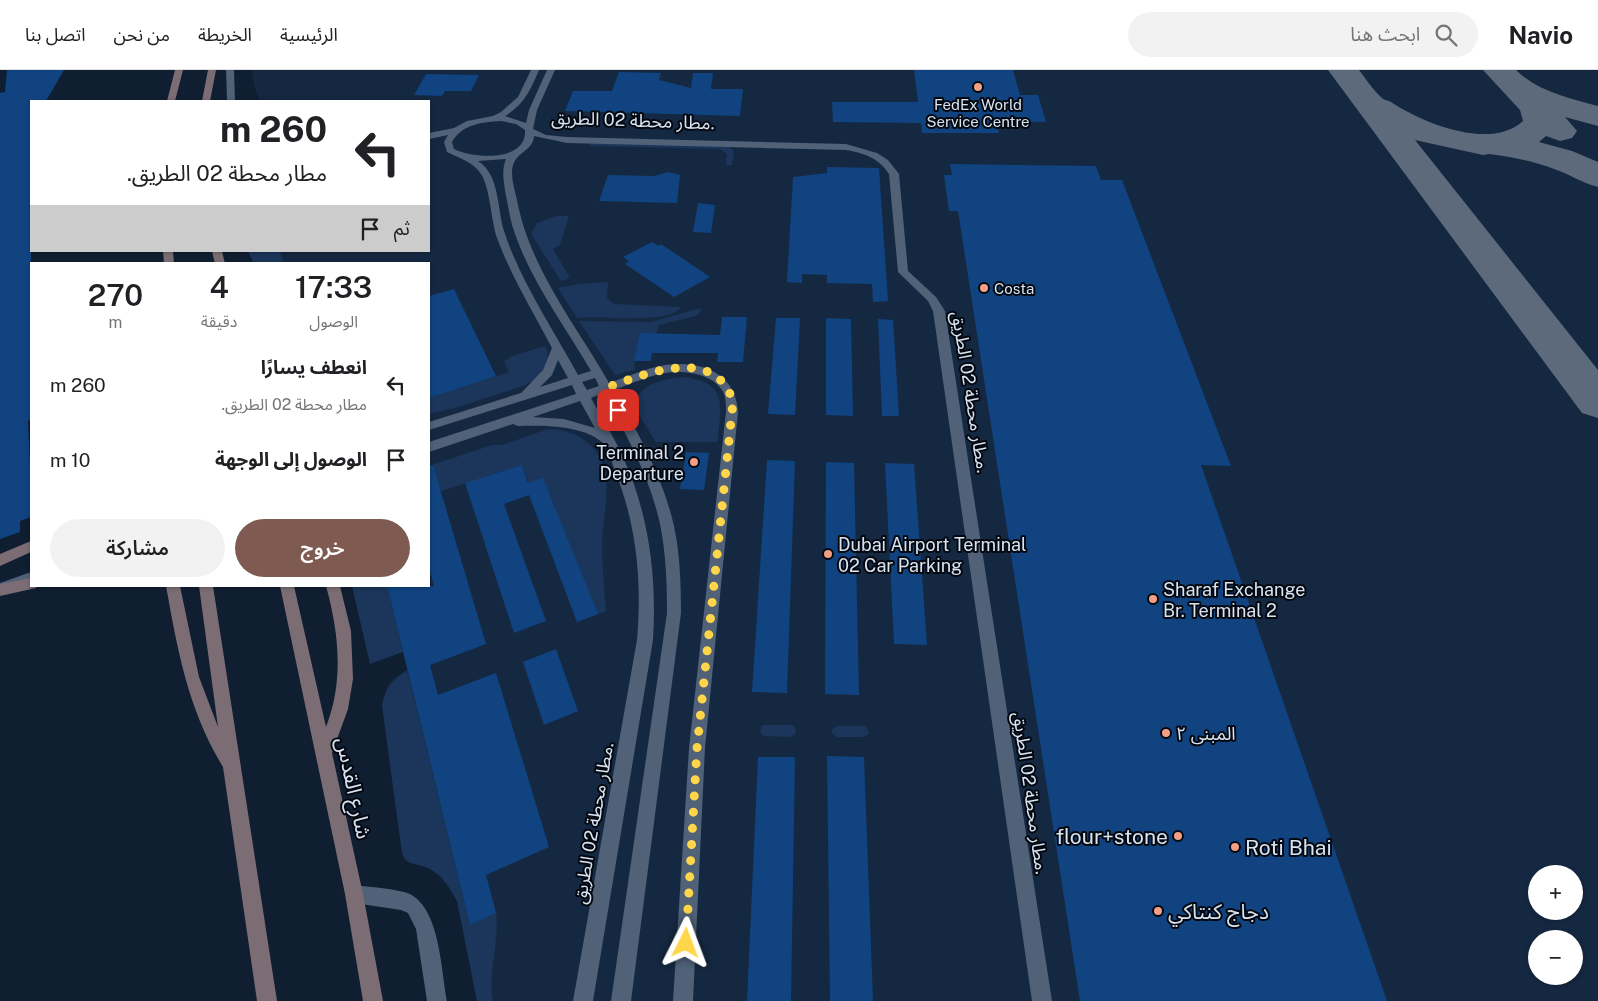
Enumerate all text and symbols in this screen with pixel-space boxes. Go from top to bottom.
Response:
search box [1128,12,1478,57]
icon: search [1432,21,1460,49]
text: Navio [1508,21,1573,49]
text: ابحث هنا [1350,23,1420,45]
text: اتصل بنا [25,24,86,45]
text: من نحن [114,24,170,45]
text: الخريطة [198,24,252,45]
text: الرئيسية [280,24,338,45]
marker: FedEx World Service Centre [972,81,984,93]
place label: FedEx World Service Centre [926,96,1030,130]
street label: مطار محطة 02 الطريق. [551,107,715,134]
text: 260 m [220,109,327,150]
icon: left [345,120,410,185]
text: مطار محطة 02 الطريق. [127,160,327,186]
icon: arrive [356,215,384,243]
text: ثم [394,217,410,239]
text: 4 [209,269,229,305]
text: 17:33 [295,269,372,305]
text: 270 [88,277,143,313]
place label: Costa [994,280,1034,297]
marker: Costa [978,282,990,294]
street label: مطار محطة 02 الطريق. [947,310,994,475]
text: دقيقة [201,312,237,331]
text: الوصول [309,312,358,331]
text: m [109,313,122,332]
text: انعطف يسارًا [261,356,367,378]
icon: left [382,371,410,399]
text: 260 m [50,374,106,396]
pin [597,389,639,431]
text: مطار محطة 02 الطريق. [221,395,367,414]
icon: arrive [604,396,632,424]
place label: Terminal 2 Departure [596,442,684,484]
icon: arrive [382,446,410,474]
text: الوصول إلى الوجهة [215,448,367,470]
text: 10 m [50,449,90,471]
marker: Terminal 2 Departure [688,456,700,468]
button: مشاركة [50,519,225,577]
button: خروج [235,519,410,577]
place label: Dubai Airport Terminal 02 Car Parking [838,534,1026,576]
marker: Dubai Airport Terminal 02 Car Parking [822,548,834,560]
place label: Sharaf Exchange Br. Terminal 2 [1163,579,1306,621]
marker: Sharaf Exchange Br. Terminal 2 [1147,593,1159,605]
street label: مطار محطة 02 الطريق. [1008,710,1053,876]
place label: المبنى ٢ [1176,723,1236,745]
marker: المبنى ٢ [1160,727,1172,739]
street label: شارع القدس [328,735,377,842]
street label: مطار محطة 02 الطريق. [568,741,619,906]
place label: flour+stone [1056,824,1168,849]
marker: flour+stone [1172,830,1184,842]
place label: Roti Bhai [1245,835,1332,860]
marker: Roti Bhai [1229,841,1241,853]
map controls [1528,865,1583,985]
button: + [1528,865,1583,920]
place label: دجاج كنتاكي [1168,899,1269,927]
marker: دجاج كنتاكي [1152,905,1164,917]
position arrow [659,916,711,968]
button: − [1528,930,1583,985]

